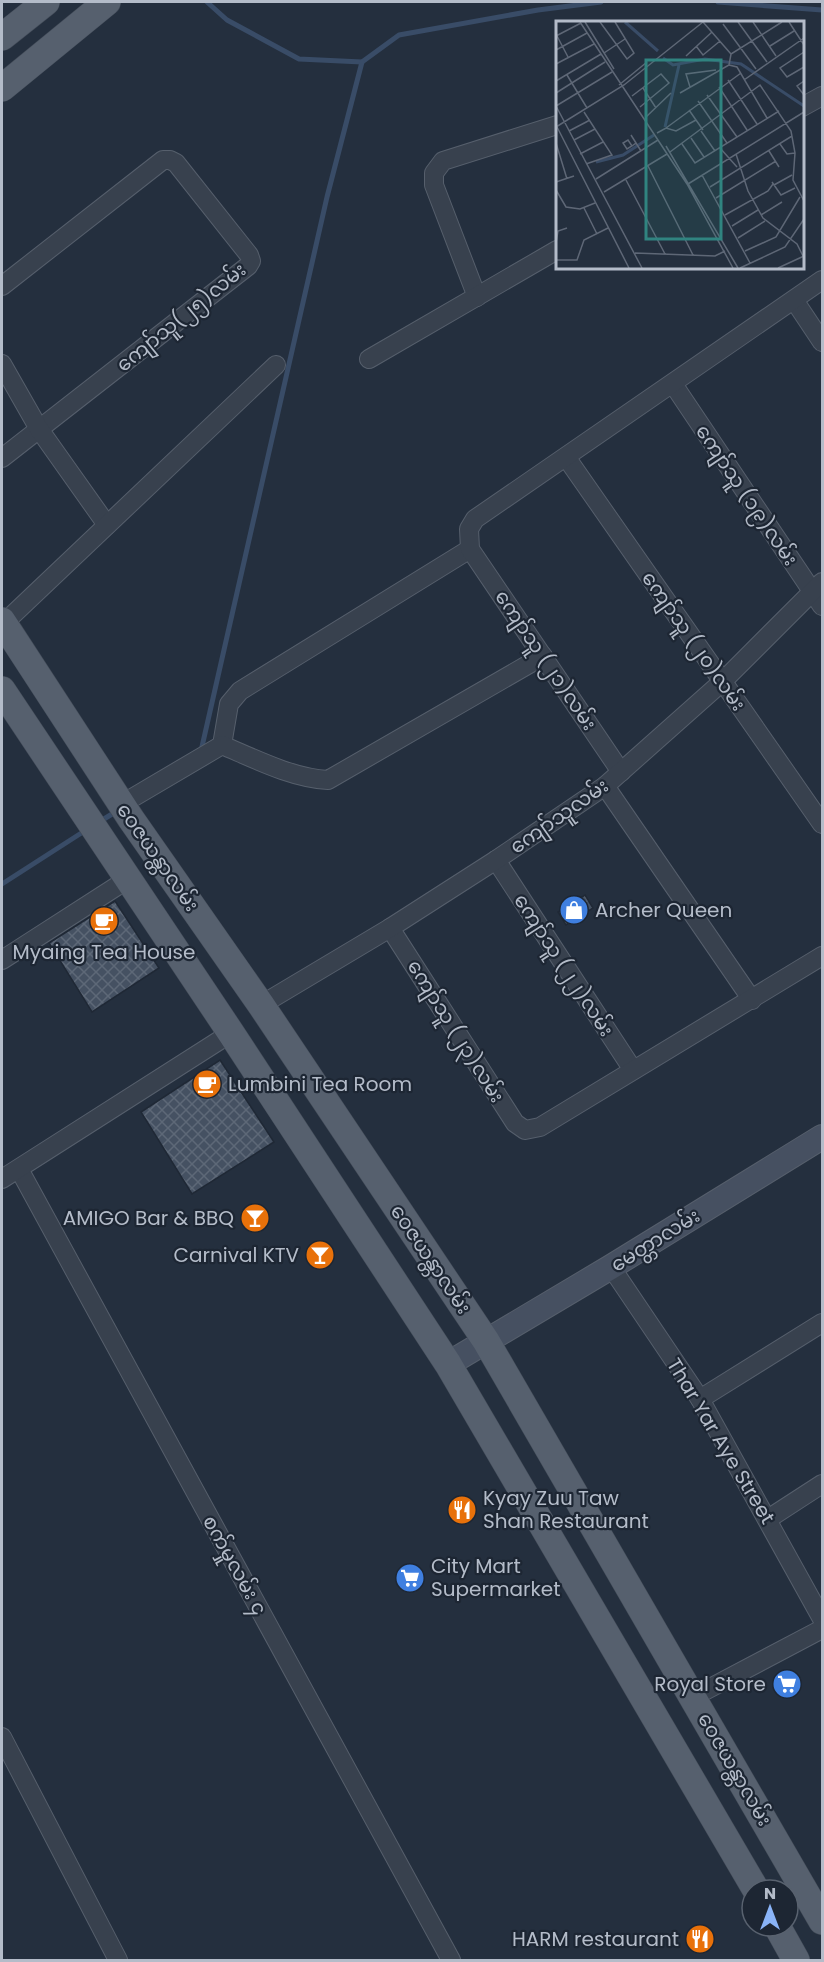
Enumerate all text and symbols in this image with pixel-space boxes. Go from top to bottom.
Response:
inset map [556,21,803,268]
street label: ကျော်သူ(၂၅)လမ်း [110,256,254,380]
street label: ကျော်သူ (၁၉)လမ်း [687,419,805,573]
street label: ကျော်သူ (၂၀)လမ်း [633,566,753,718]
street label: ကျော်သူ (၂၁)လမ်း [486,584,603,738]
street label: ကျော်သူလမ်း [504,772,616,863]
street label: ဝေဇယန္တာလမ်း [109,797,206,918]
street label: ကျော်သူ (၂၂)လမ်း [505,888,621,1043]
shop icon: Archer Queen [558,894,590,926]
place label: Archer Queen [595,896,732,924]
cafe icon: Myaing Tea House [88,905,120,937]
place label: Myaing Tea House [13,938,195,966]
street label: ကျော်သူ (၂၃)လမ်း [398,954,511,1110]
cafe icon: Lumbini Tea Room [191,1068,223,1100]
place label: Lumbini Tea Room [228,1070,412,1098]
street label: ဝေဇယန္တာလမ်း [382,1199,478,1320]
bar icon: AMIGO Bar & BBQ [239,1202,271,1234]
street label: မေတ္တာလမ်း [605,1202,706,1280]
place label: AMIGO Bar & BBQ [63,1204,234,1232]
bar icon: Carnival KTV [304,1239,336,1271]
place label: Carnival KTV [174,1241,299,1269]
street label: Thar Yar Aye Street [660,1353,782,1529]
place label: Kyay Zuu Taw Shan Restaurant [483,1484,649,1535]
restaurant icon: Kyay Zuu Taw Shan Restaurant [446,1494,478,1526]
street label: စက်မှုလမ်း ၄ [194,1510,274,1621]
place label: City Mart Supermarket [431,1552,560,1603]
supermarket icon: City Mart Supermarket [394,1562,426,1594]
supermarket icon: Royal Store [771,1668,803,1700]
place label: Royal Store [654,1670,766,1698]
street label: ဝေဇယန္တာလမ်း [689,1707,779,1832]
north arrow [740,1878,800,1938]
text: N [764,1882,776,1905]
restaurant icon: HARM restaurant [684,1923,716,1955]
place label: HARM restaurant [512,1925,679,1953]

